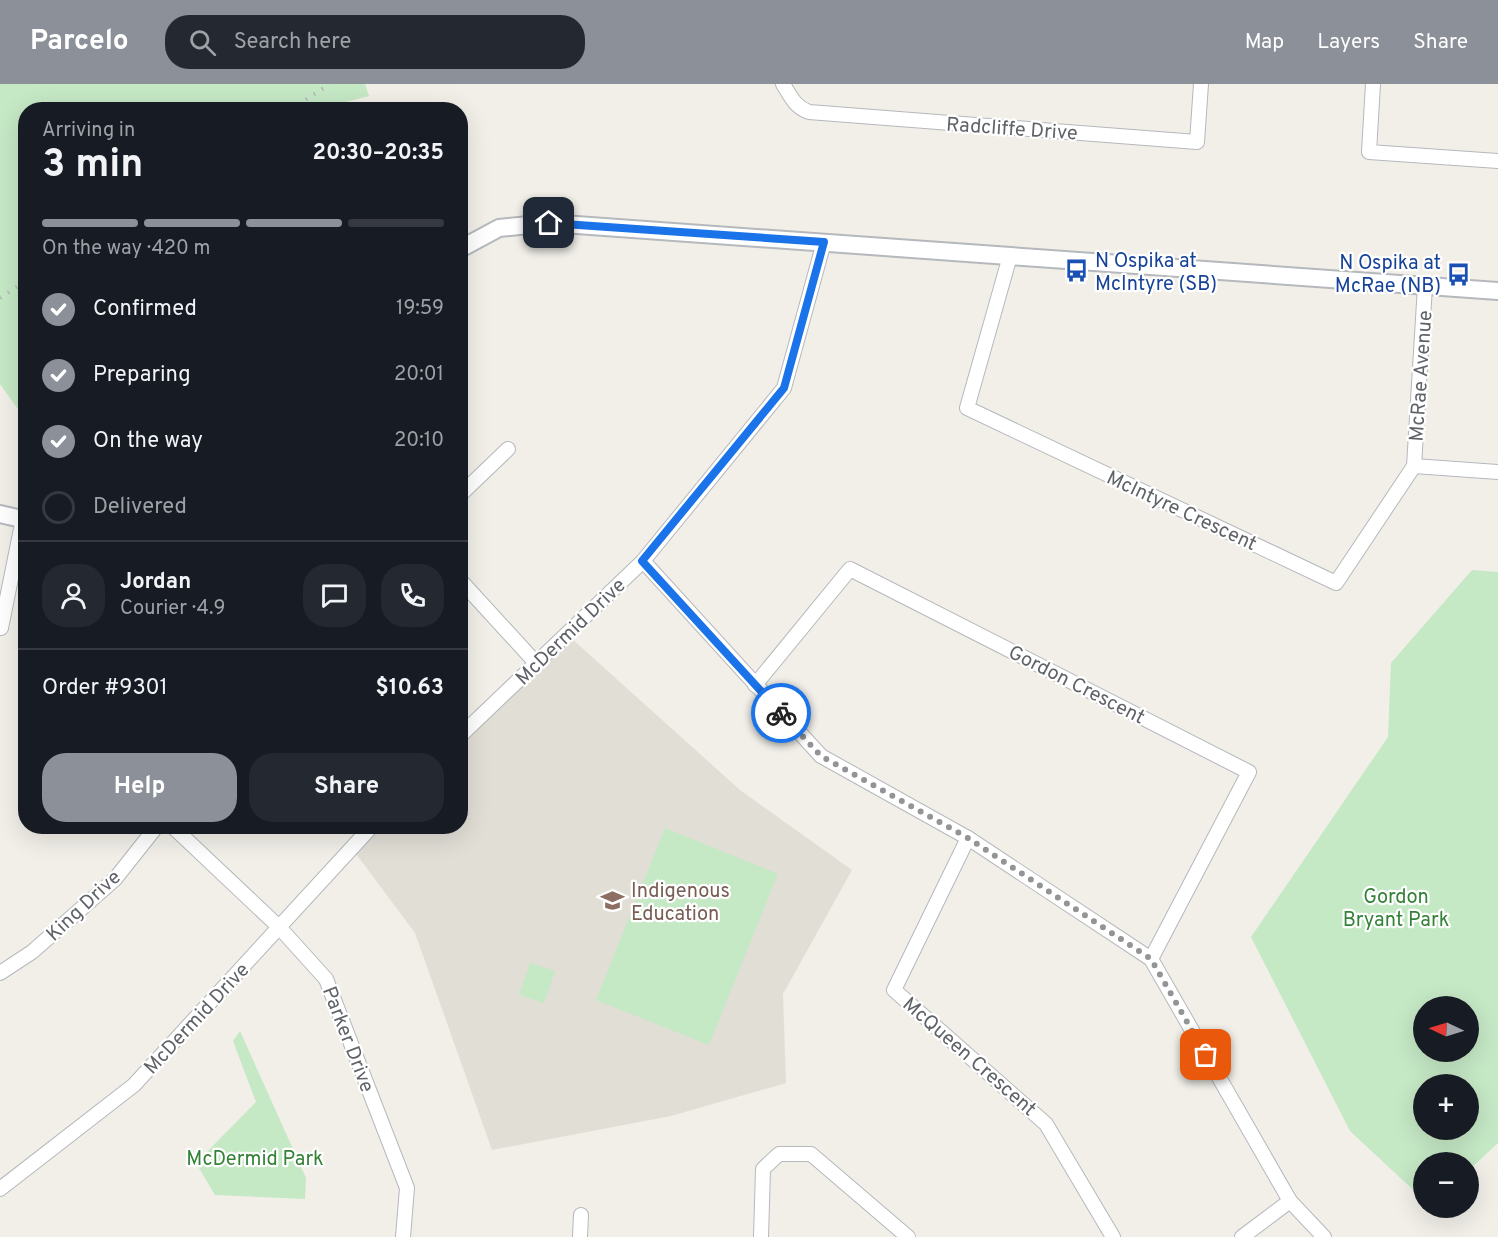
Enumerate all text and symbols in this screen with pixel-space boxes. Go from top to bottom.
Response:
search box [165,15,585,69]
text: Parcelo [30,24,129,60]
icon: search [186,26,219,59]
text: Search here [234,29,351,56]
text: Map [1245,29,1284,56]
text: Layers [1317,29,1380,56]
text: Share [1413,29,1468,56]
street label: Radcliffe Drive [945,112,1079,148]
text: Arriving in [42,118,135,144]
text: 20:30–20:35 [313,140,444,167]
text: 3 min [42,142,143,191]
pin [523,197,574,248]
icon: home [532,206,565,239]
text: On the way · 420 m [42,236,211,262]
place label: N Ospika at McIntyre (SB) [1095,249,1217,298]
place label: N Ospika at McRae (NB) [1335,251,1441,300]
bus stop icon: N Ospika at McIntyre (SB) [1064,258,1090,284]
bus stop icon: N Ospika at McRae (NB) [1446,261,1472,287]
icon: check [42,293,75,326]
text: Confirmed [93,296,197,323]
text: 19:59 [396,296,444,322]
street label: McRae Avenue [1404,310,1440,443]
icon: check [42,359,75,392]
text: Preparing [93,362,191,389]
text: 20:01 [394,362,444,388]
icon: check [42,425,75,458]
text: On the way [93,428,203,455]
text: 20:10 [394,428,444,454]
street label: McIntyre Crescent [1102,466,1261,558]
text: Delivered [93,494,187,521]
button: person [42,564,105,627]
button: chat [303,564,366,627]
button: phone [381,564,444,627]
text: Jordan [120,569,191,596]
street label: McDermid Drive [511,573,632,692]
text: Courier · 4.9 [120,596,225,622]
street label: Gordon Crescent [1003,640,1149,731]
text: Order #9301 [42,675,168,702]
text: $10.63 [375,675,444,702]
courier [751,683,811,743]
icon: bike [765,697,798,730]
button: Help [42,753,237,822]
button: Share [249,753,444,822]
street label: King Drive [41,865,127,948]
place label: Indigenous Education [631,879,730,928]
park label: Gordon Bryant Park [1343,885,1449,934]
school or university icon: Indigenous Education [600,888,626,914]
street label: McDermid Drive [139,958,256,1081]
street label: Parker Drive [315,983,379,1096]
street label: McQueen Crescent [896,992,1041,1123]
north arrow [1413,996,1479,1062]
map controls [1413,996,1479,1218]
pin [1180,1029,1231,1080]
icon: bag [1189,1038,1222,1071]
button: + [1413,1074,1479,1140]
park label: McDermid Park [186,1147,324,1173]
button: − [1413,1152,1479,1218]

